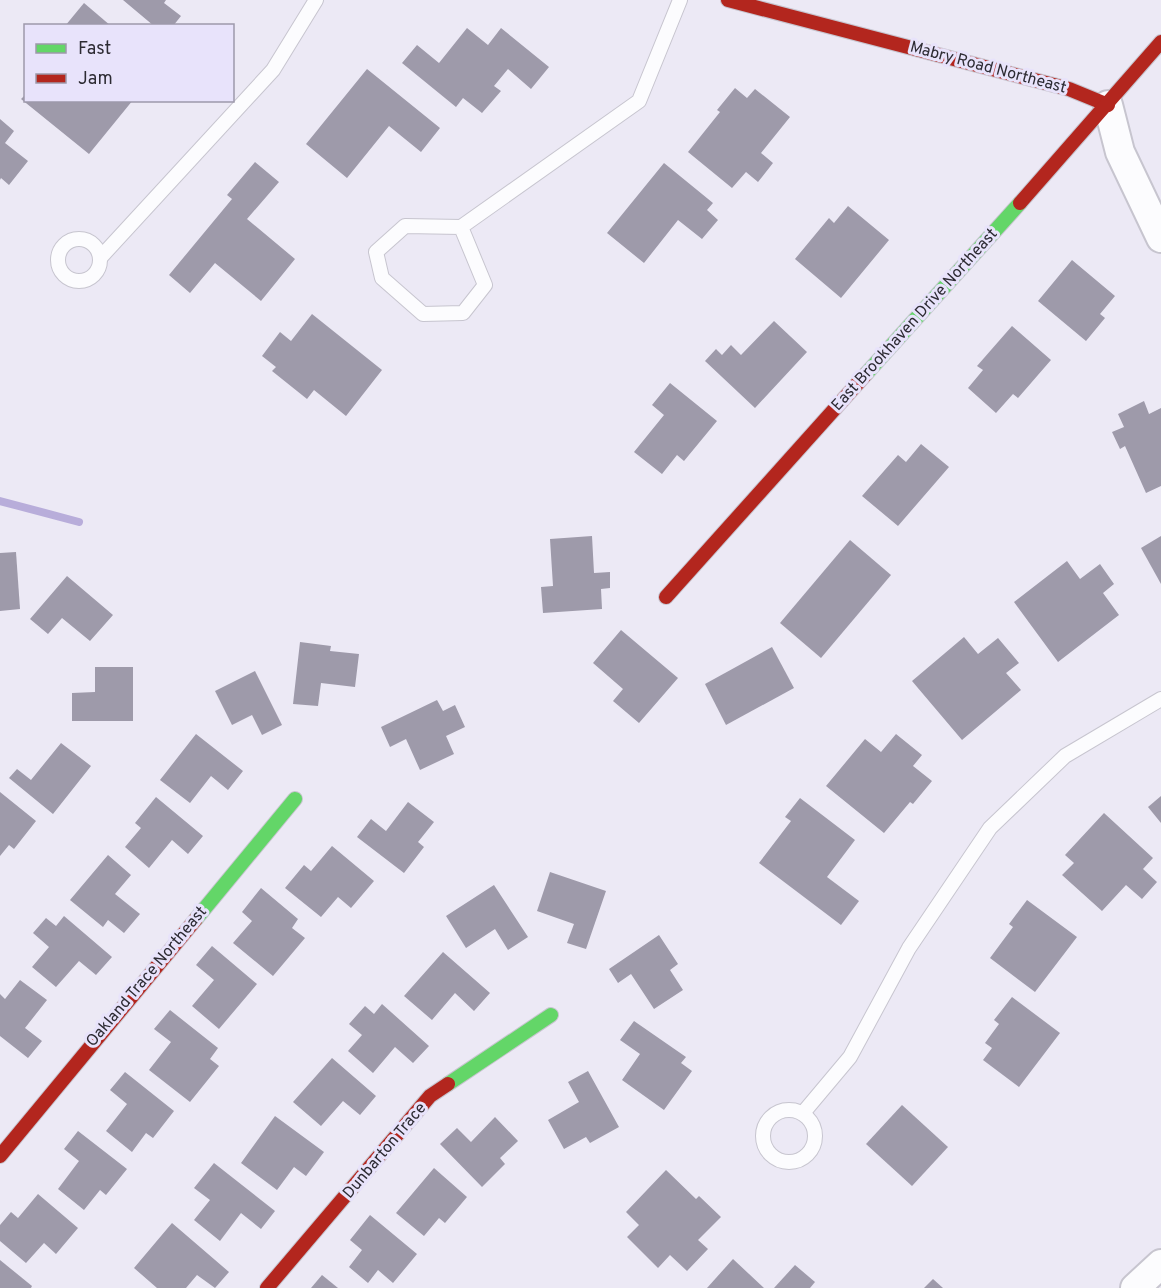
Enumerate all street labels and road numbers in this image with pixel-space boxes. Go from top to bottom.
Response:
street label: Mabry Road Northeast [908,37,1068,99]
street label: East Brookhaven Drive Northeast [828,225,1002,415]
street label: Oakland Trace Northeast [82,903,212,1051]
street label: Dunbarton Trace [339,1099,431,1203]

